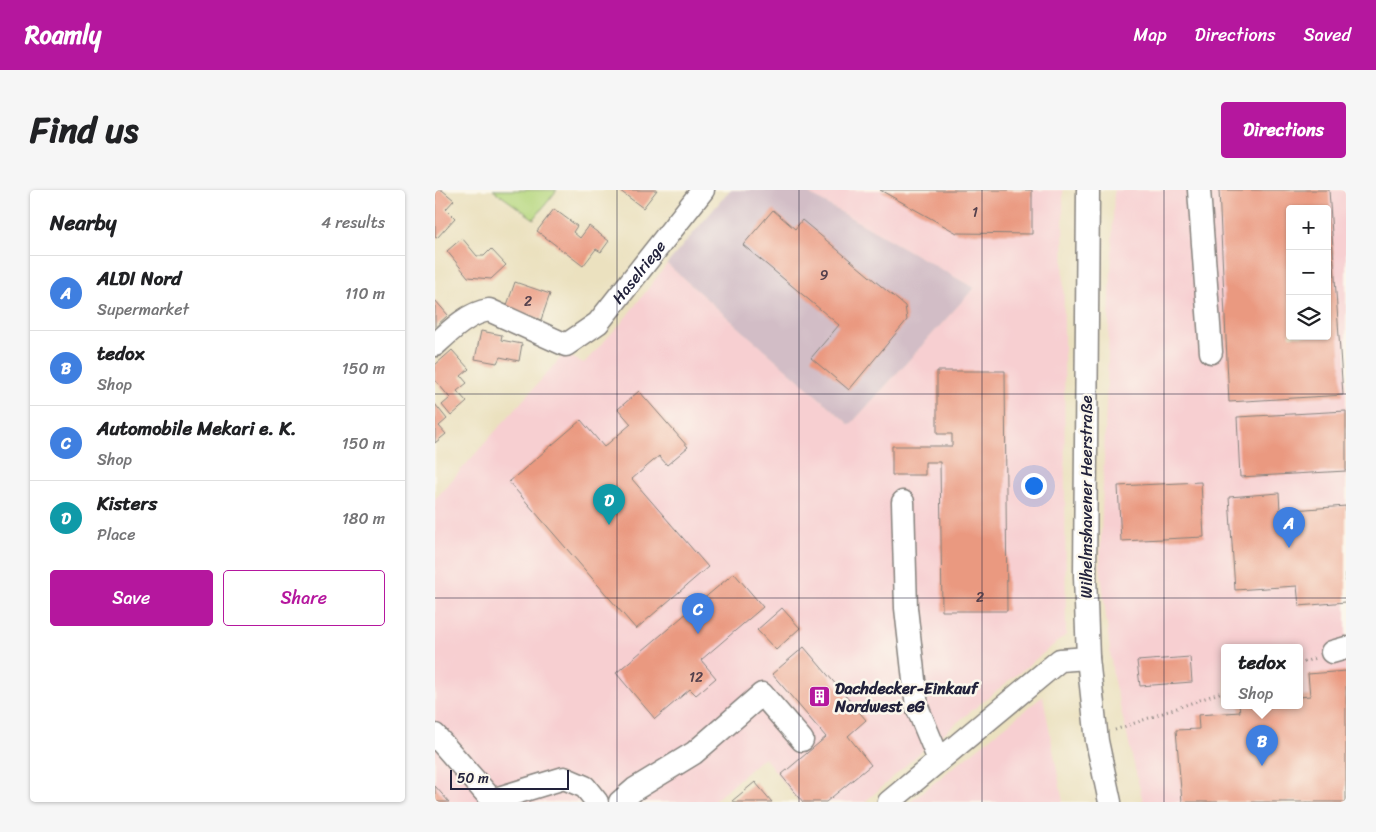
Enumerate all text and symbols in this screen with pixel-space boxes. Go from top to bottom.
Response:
text: Roamly [25,14,101,56]
text: Map [1134,19,1167,51]
text: Directions [1195,19,1276,51]
text: Saved [1304,19,1351,51]
text: Find us [30,99,138,161]
button: Directions [1221,102,1346,158]
house number: 1 [972,200,978,225]
text: Nearby [50,204,116,242]
map controls [1286,205,1331,340]
button: + [1286,205,1331,250]
text: 4 results [321,208,385,237]
street label: Haselriege [604,233,673,310]
button: − [1286,250,1331,295]
text: ALDI Nord [97,262,181,295]
house number: 9 [820,263,829,288]
text: A [61,279,71,308]
text: 110 m [345,279,385,308]
house number: 2 [524,289,532,314]
text: Supermarket [97,295,189,324]
button: layers [1286,295,1331,340]
text: tedox [97,337,144,370]
text: B [61,354,71,383]
text: 150 m [342,354,385,383]
text: Shop [97,370,132,399]
street label: Wilhelmshavener Heerstraße [1072,395,1101,598]
text: Automobile Mekari e. K. [97,412,297,445]
text: C [61,429,71,458]
text: 150 m [342,429,385,458]
text: Shop [97,445,132,474]
your location [1021,473,1047,499]
pin: D [593,484,625,525]
text: Kisters [97,487,157,520]
text: D [61,504,71,533]
text: 180 m [342,504,385,533]
pin: A [1273,507,1305,548]
text: Place [97,520,136,549]
button: Save [50,570,213,626]
button: Share [223,570,385,626]
house number: 2 [976,585,984,610]
pin: C [682,593,714,634]
popup [1221,644,1303,709]
text: tedox [1238,646,1286,679]
house number: 12 [689,665,703,690]
place label: Dachdecker-Einkauf Nordwest eG [834,674,980,721]
text: Shop [1238,679,1273,708]
building icon: Dachdecker-Einkauf Nordwest eG [807,685,831,709]
pin: B [1246,725,1278,766]
text: 50 m [457,766,489,791]
scale bar [450,767,569,790]

